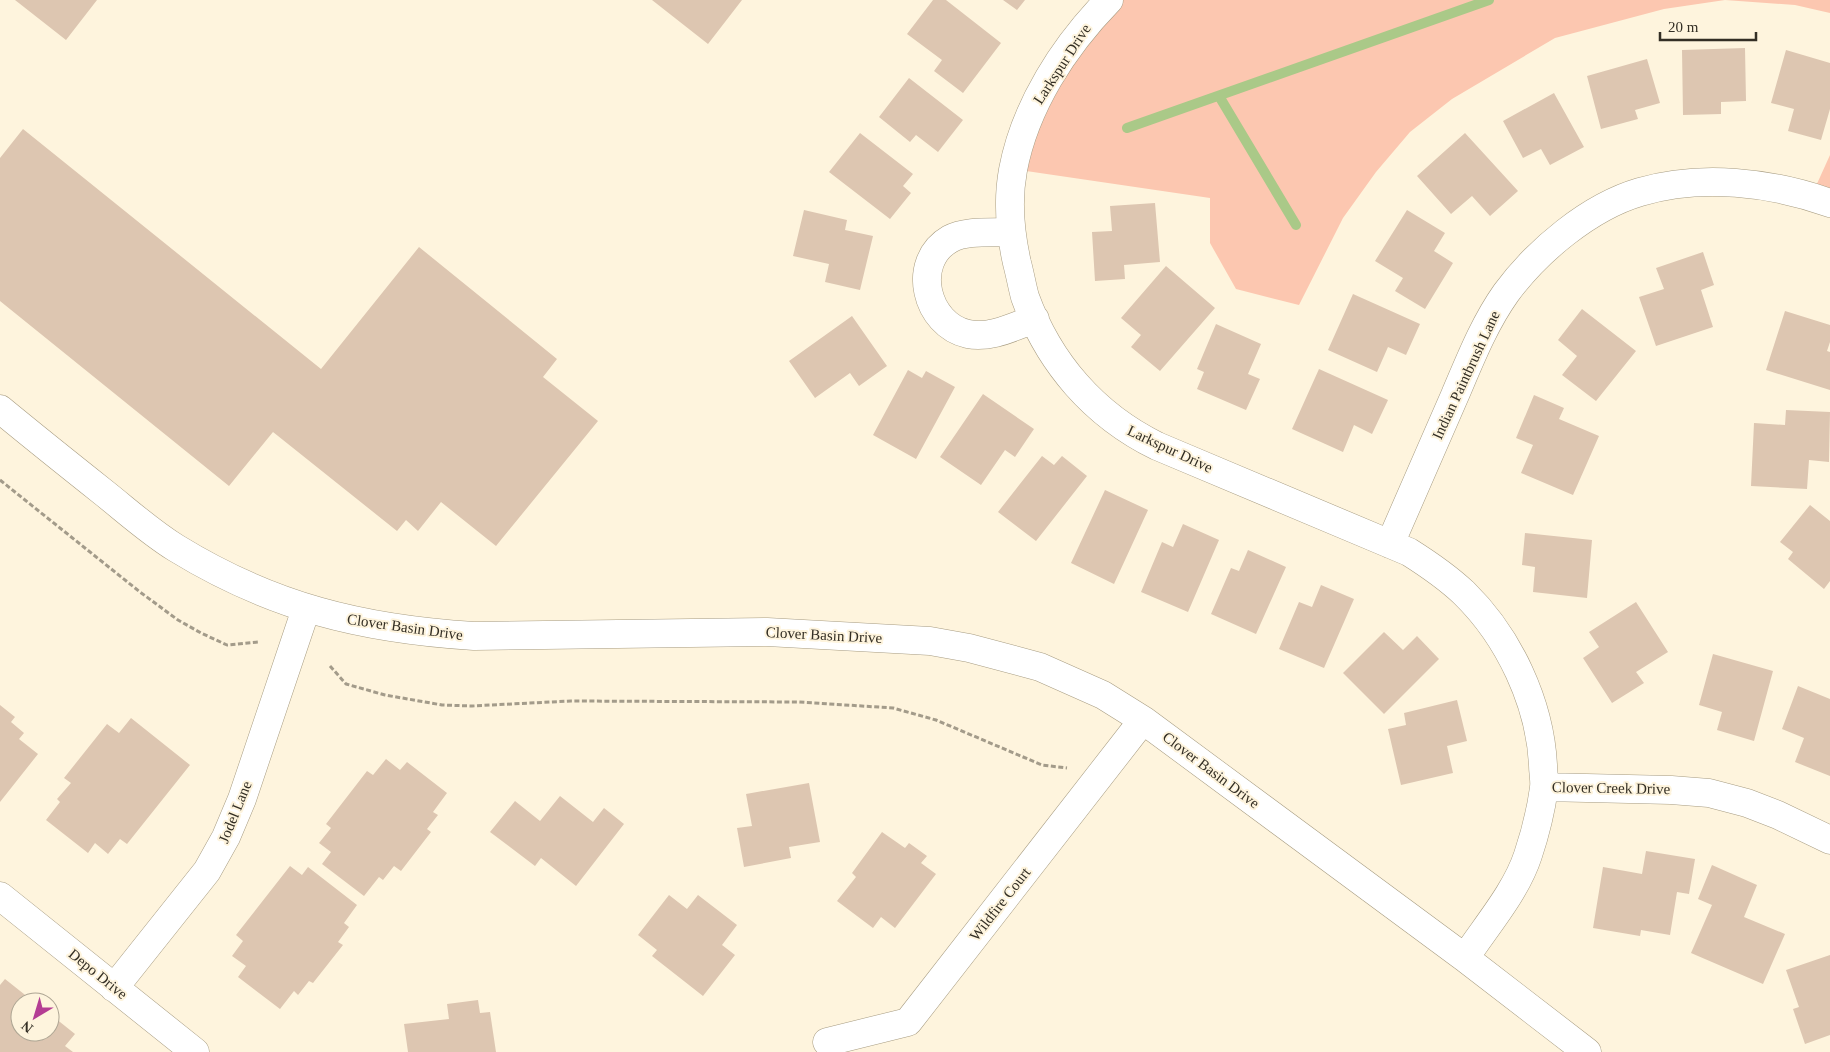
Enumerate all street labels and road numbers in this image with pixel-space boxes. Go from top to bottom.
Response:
street label: Larkspur Drive [1030,21,1094,107]
street label: Indian Paintbrush Lane [1429,308,1503,442]
street label: Larkspur Drive [1125,422,1215,476]
street label: Clover Basin Drive [346,611,464,643]
street label: Clover Basin Drive [765,624,883,646]
street label: Clover Basin Drive [1160,729,1263,812]
street label: Jodel Lane [215,778,255,845]
street label: Clover Creek Drive [1552,779,1671,797]
street label: Wildfire Court [967,864,1034,944]
street label: Depo Drive [66,946,131,1003]

